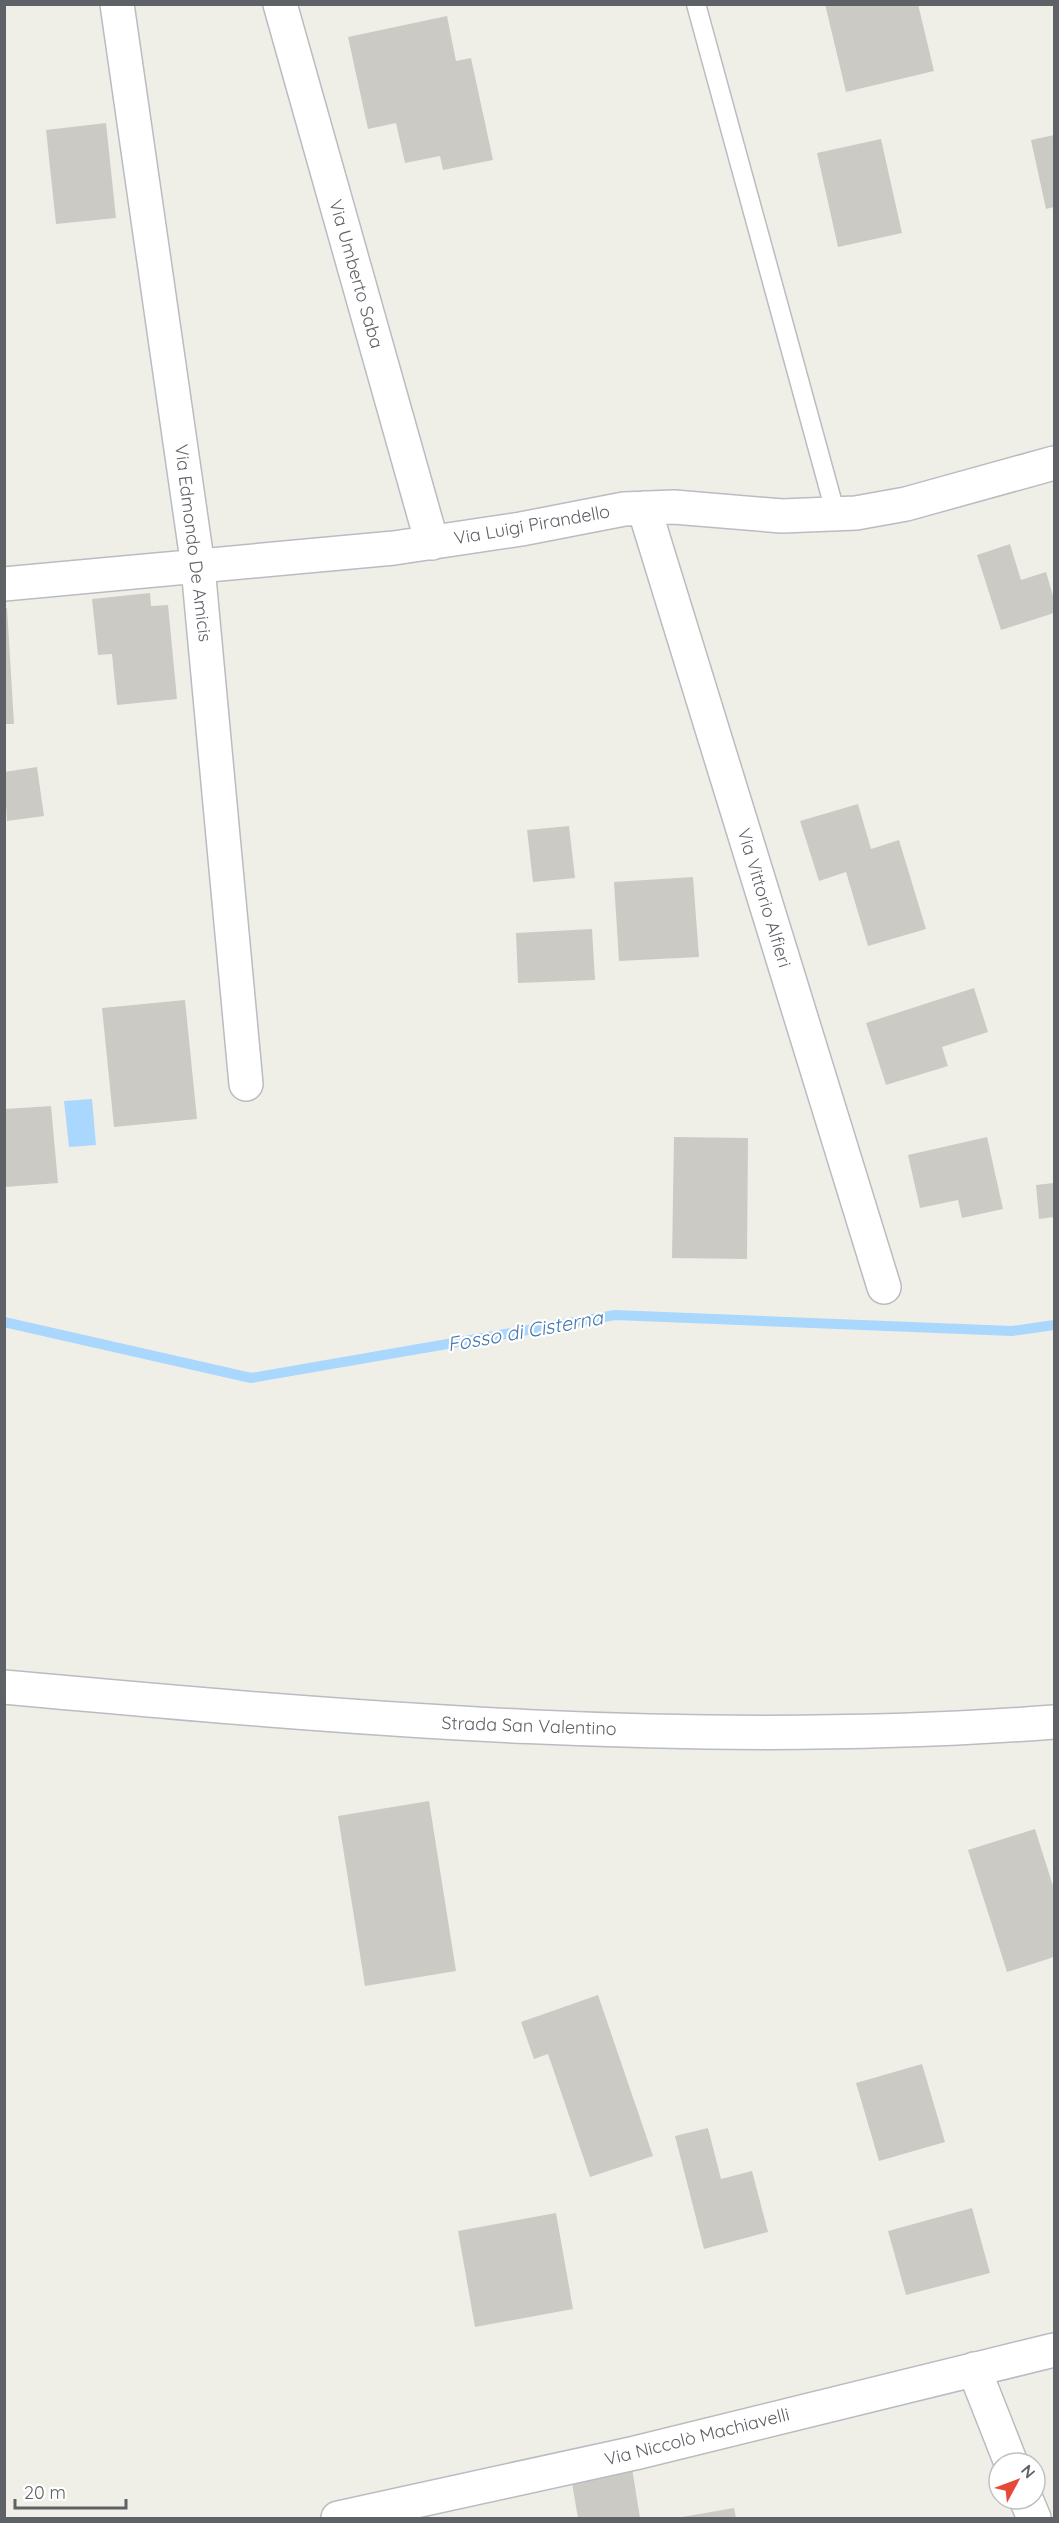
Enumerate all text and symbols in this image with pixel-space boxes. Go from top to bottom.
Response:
street label: Via Umberto Saba [324,197,389,351]
street label: Via Edmondo De Amicis [170,443,217,643]
street label: Via Luigi Pirandello [452,499,612,550]
street label: Via Vittorio Alfieri [732,826,797,970]
water label: Fosso di Cisterna [445,1304,606,1356]
street label: Strada San Valentino [441,1711,617,1740]
street label: Via Niccolò Machiavelli [602,2402,792,2471]
north arrow [987,2451,1047,2511]
text: N [1017,2460,1040,2482]
scale bar [15,2472,126,2510]
text: 20 m [24,2481,66,2504]

